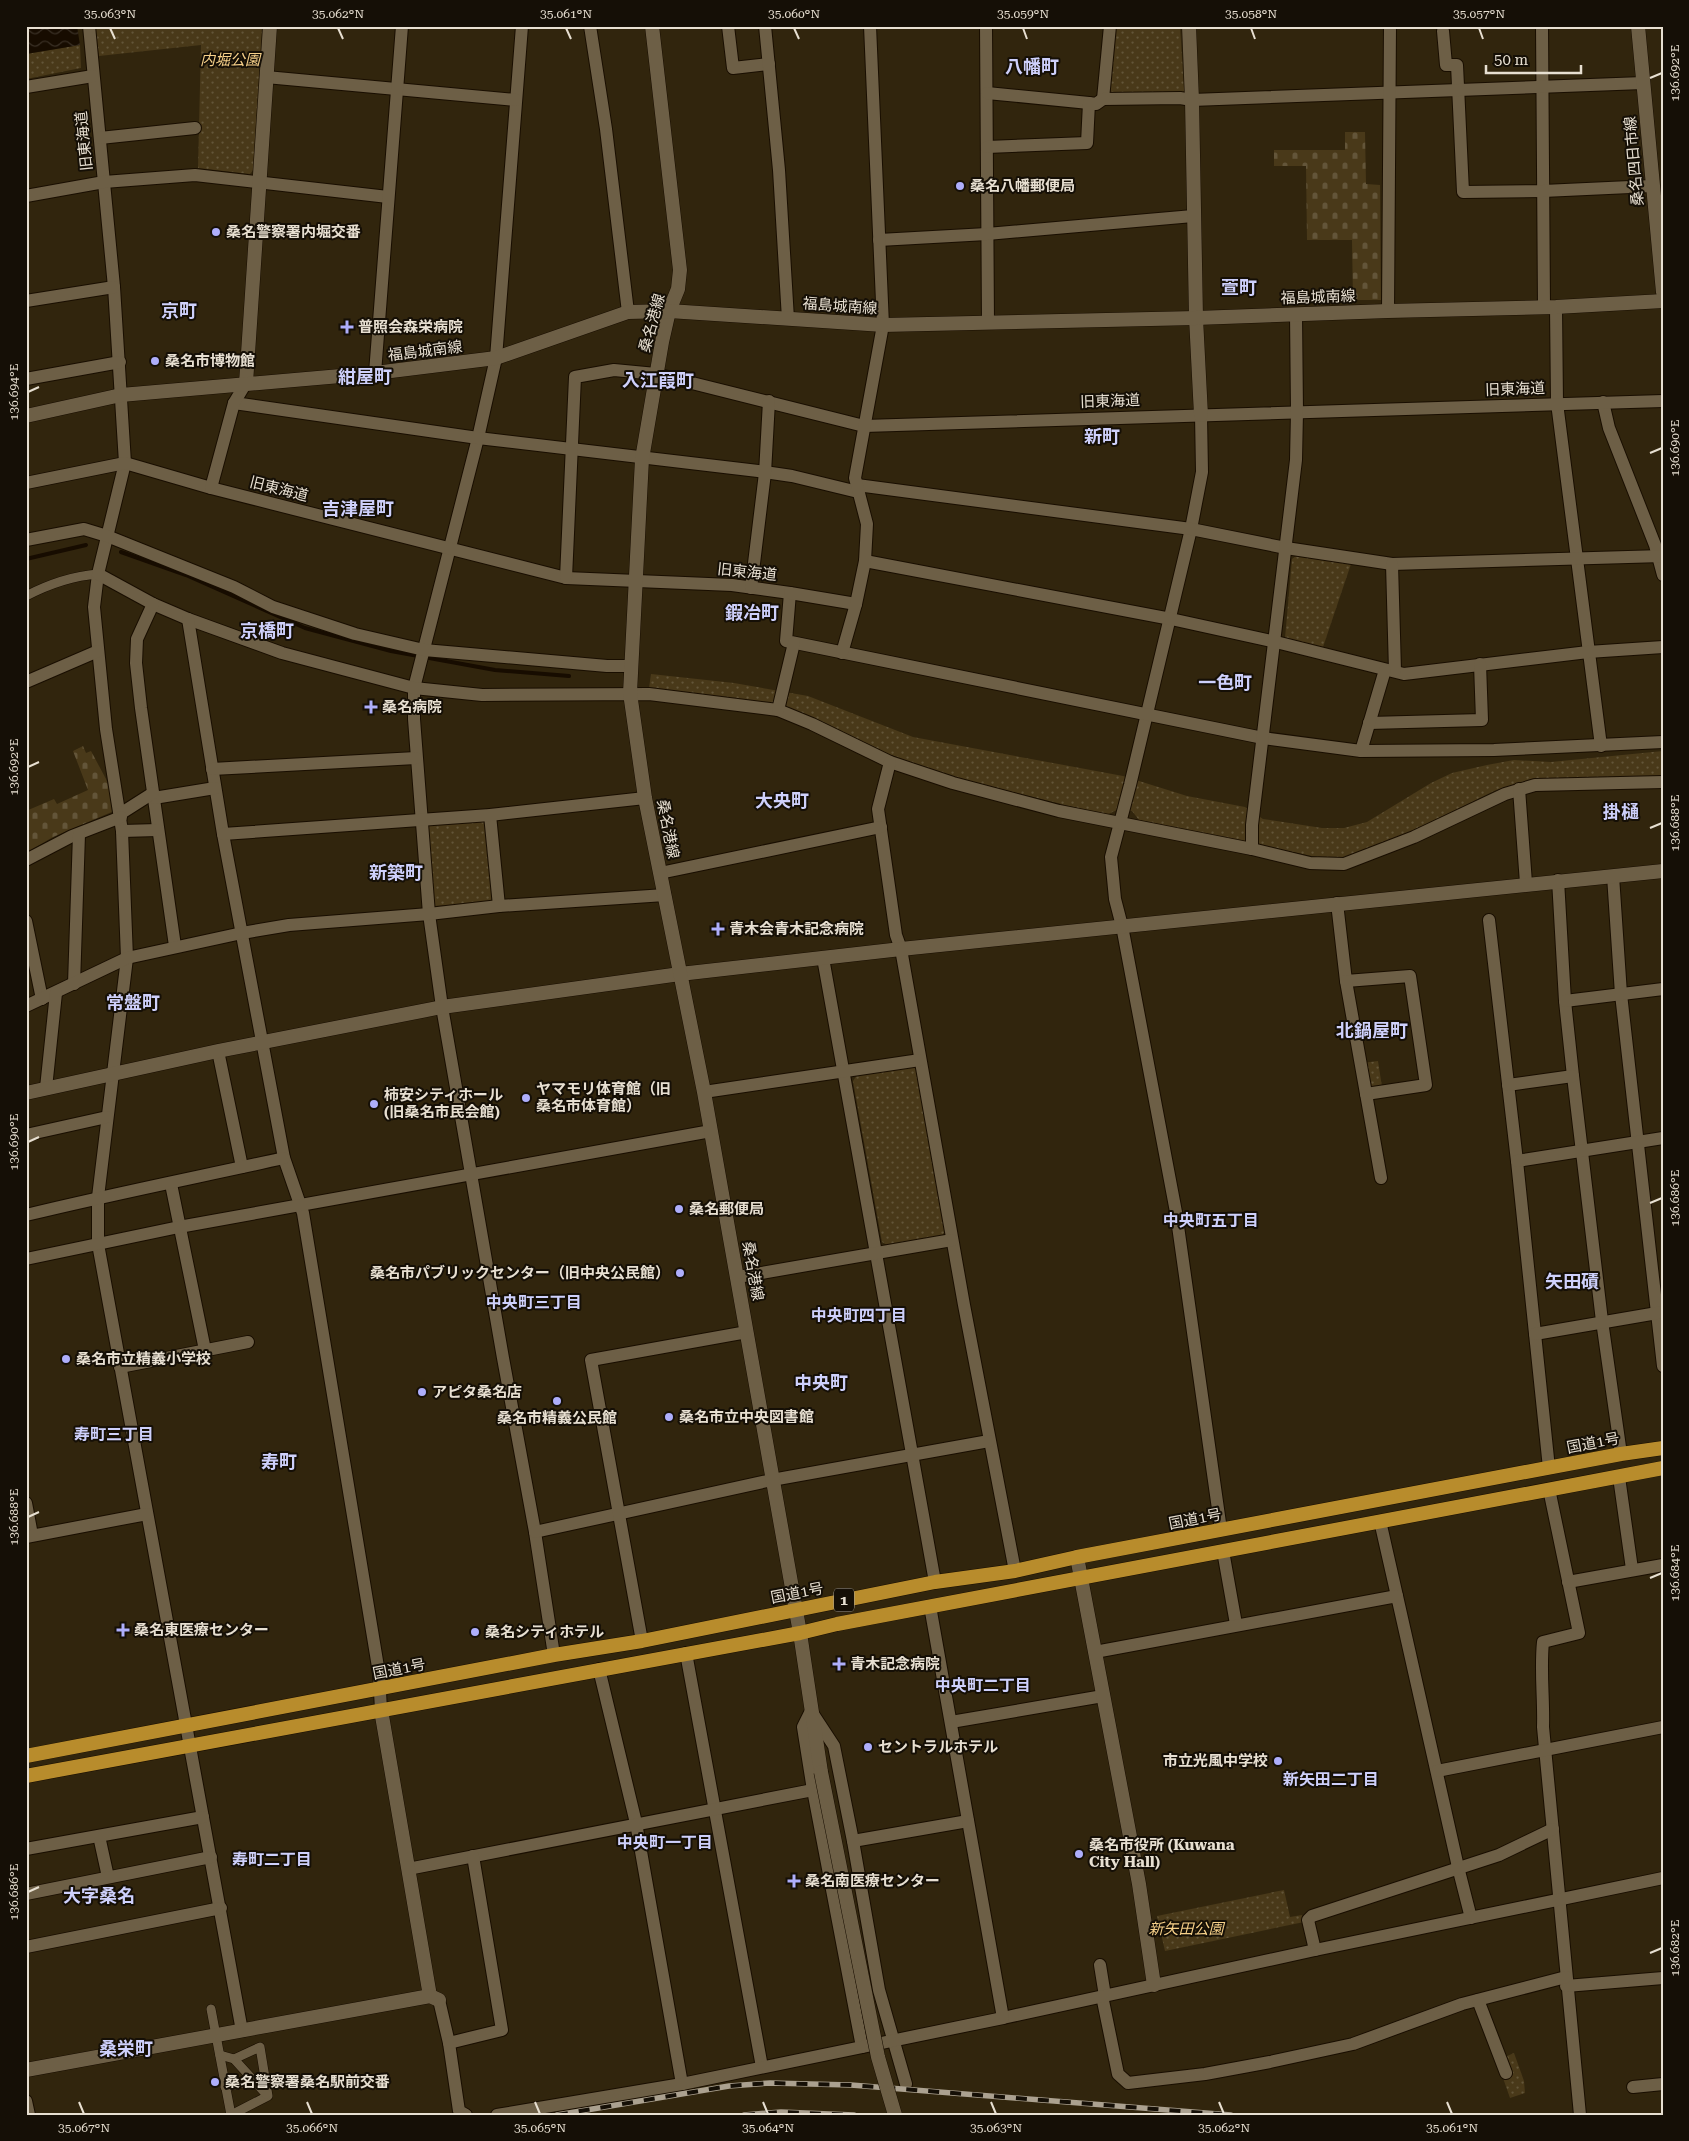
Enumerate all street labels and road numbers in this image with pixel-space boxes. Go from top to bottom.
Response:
street label: 旧東海道 [72,110,96,172]
street label: 桑名四日市線 [1621,115,1647,207]
street label: 福島城南線 [1280,287,1356,307]
street label: 桑名港線 [636,292,668,354]
street label: 福島城南線 [802,294,878,318]
street label: 福島城南線 [387,337,463,365]
street label: 旧東海道 [1485,379,1545,399]
street label: 旧東海道 [1080,391,1140,411]
street label: 旧東海道 [248,473,310,505]
street label: 旧東海道 [716,560,778,584]
street label: 桑名港線 [653,798,683,860]
street label: 桑名港線 [739,1240,767,1302]
street label: 国道1号 [1565,1429,1621,1457]
street label: 国道1号 [1167,1505,1223,1533]
street label: 国道1号 [769,1579,825,1607]
road number: 1 [834,1588,854,1612]
street label: 国道1号 [371,1655,427,1683]

